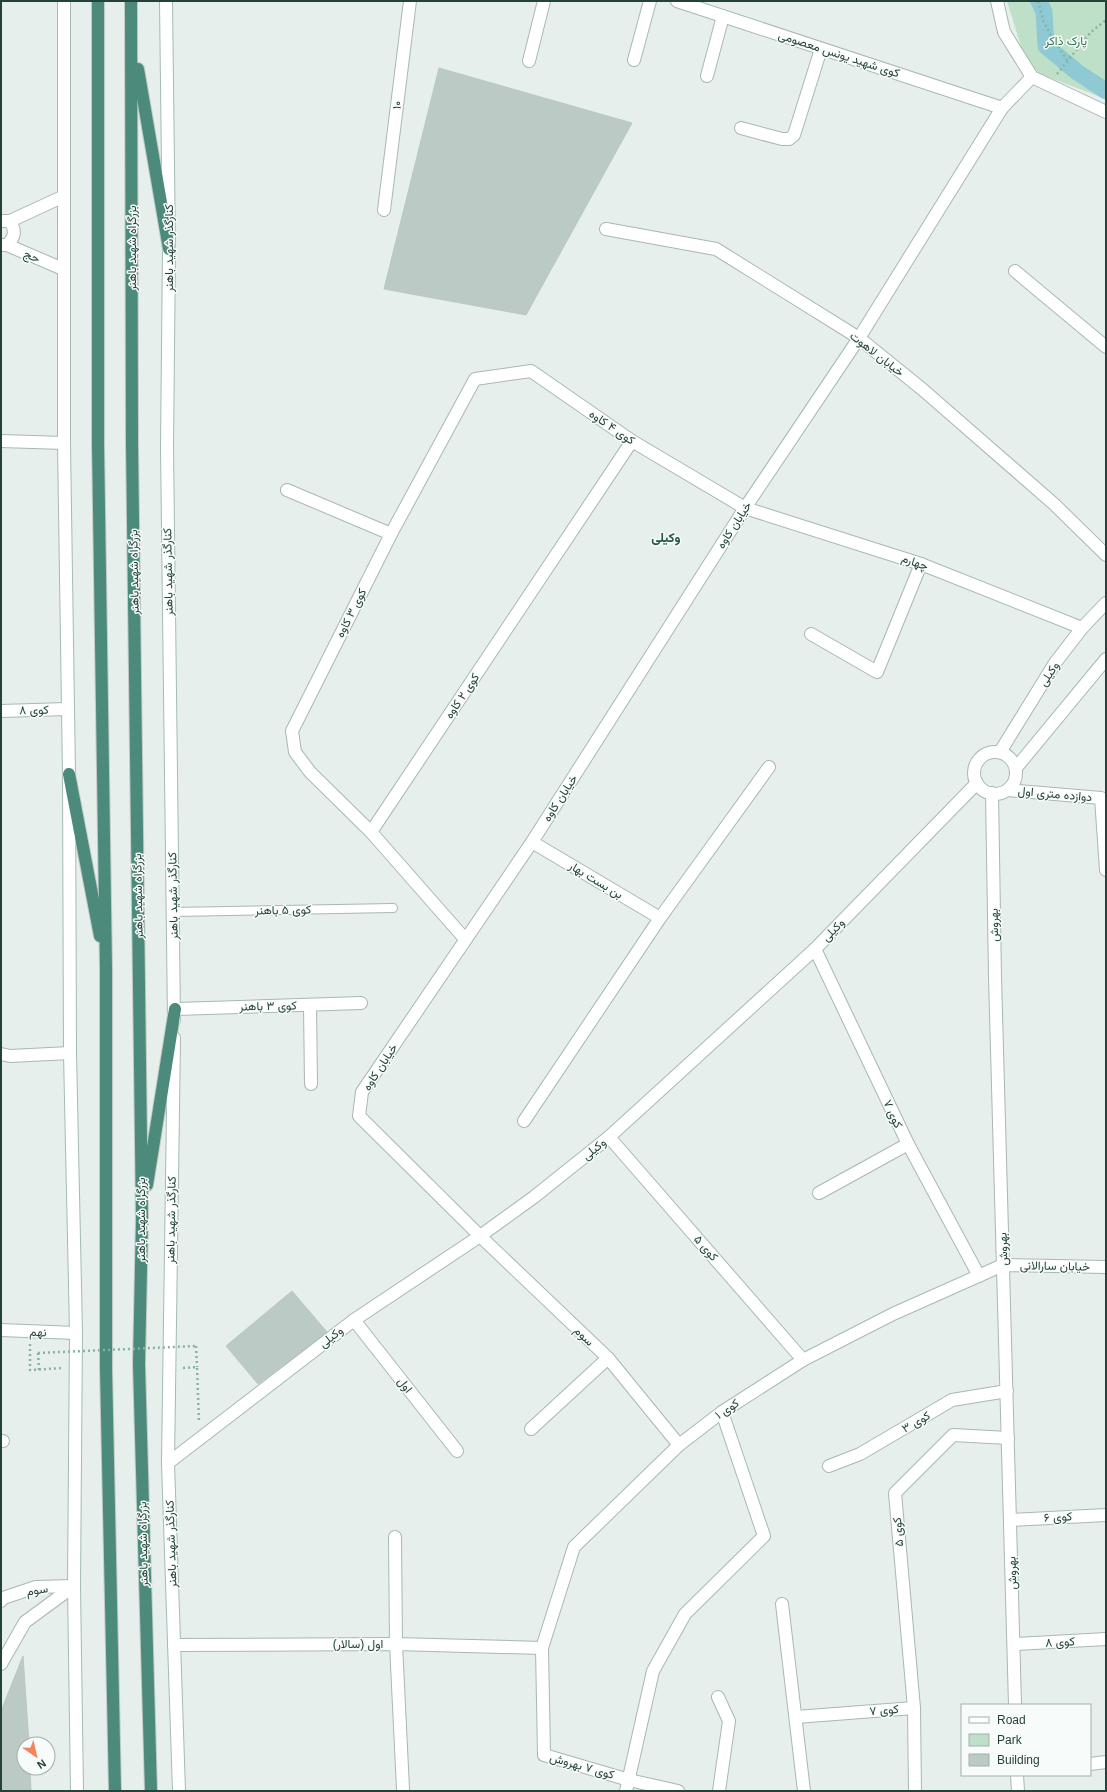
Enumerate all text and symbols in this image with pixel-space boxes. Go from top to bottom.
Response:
street label: کوی شهید یونس معصومی [776,28,901,81]
park label: پارک ذاکر [1044,34,1087,49]
street label: ۱۰ [390,100,404,110]
street label: کنارگذر شهید باهنر [162,204,177,293]
street label: بزرگراه شهید باهنر [125,205,140,292]
street label: حج [21,246,42,267]
street label: خیابان لاهوت [847,329,907,380]
street label: کوی ۴ کاوه [586,407,637,448]
street label: خیابان کاوه [714,499,755,552]
street label: کنارگذر شهید باهنر [160,528,177,617]
street label: بزرگراه شهید باهنر [126,529,143,616]
district label: وکیلی [651,530,681,546]
street label: چهارم [899,551,930,574]
street label: کوی ۳ کاوه [333,586,370,640]
street label: وکیلی [1036,659,1063,690]
street label: کوی ۲ کاوه [442,671,483,722]
street label: کوی ۸ [19,703,49,718]
street label: خیابان کاوه [540,772,581,825]
street label: دوازده متری اول [1017,784,1093,805]
street label: کنارگذر شهید باهنر [165,852,182,941]
street label: بزرگراه شهید باهنر [130,853,147,940]
street label: بن بست بهار [565,858,626,902]
street label: کوی ۵ باهنر [254,903,311,919]
street label: بهروش [987,908,1002,942]
street label: وکیلی [819,916,848,945]
street label: کوی ۳ باهنر [238,999,297,1015]
street label: خیابان کاوه [360,1041,401,1094]
street label: کوی ۷ [880,1098,906,1131]
street label: وکیلی [579,1135,609,1164]
street label: کنارگذر شهید باهنر [163,1176,180,1265]
street label: بزرگراه شهید باهنر [134,1177,149,1264]
street label: کوی ۵ [690,1232,721,1264]
street label: بهروش [995,1232,1012,1266]
street label: خیابان سارالانی [1020,1258,1090,1275]
street label: وکیلی [316,1323,346,1352]
street label: سوم [571,1323,597,1349]
street label: نهم [29,1325,47,1340]
street label: اول [394,1374,415,1396]
street label: کوی ۱ [712,1396,742,1423]
street label: کوی ۳ [899,1408,933,1437]
street label: کنارگذر شهید باهنر [162,1500,181,1589]
street label: بزرگراه شهید باهنر [135,1501,152,1588]
street label: کوی ۶ [1043,1509,1073,1526]
street label: کوی ۵ [890,1517,907,1547]
street label: بهروش [1004,1556,1021,1590]
street label: سوم [25,1581,49,1600]
street label: کوی ۸ [1045,1634,1075,1651]
street label: اول (سالار) [333,1637,383,1652]
street label: کوی ۷ [869,1702,899,1719]
legend [961,1704,1091,1776]
text: Road [997,1713,1026,1727]
text: Park [997,1733,1023,1747]
north arrow [16,1736,56,1776]
street label: کوی ۷ بهروش [548,1750,616,1783]
text: Building [997,1753,1040,1767]
text: N [35,1757,48,1772]

